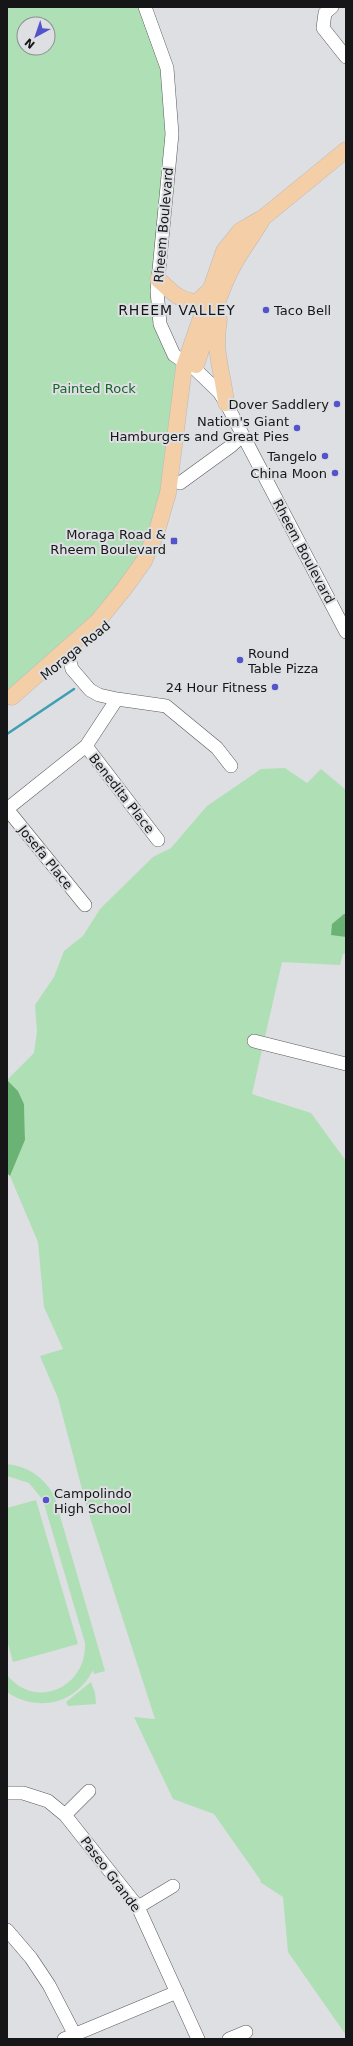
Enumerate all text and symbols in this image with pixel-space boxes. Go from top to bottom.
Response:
north arrow [16,16,56,56]
text: N [22,35,38,51]
street label: Rheem Boulevard [151,167,176,283]
district label: RHEEM VALLEY [118,302,236,318]
place label: Taco Bell [273,303,331,318]
marker: Taco Bell [261,305,271,315]
park label: Painted Rock [52,381,136,396]
place label: Dover Saddlery [228,397,329,412]
marker: Dover Saddlery [332,399,342,409]
place label: Nation's Giant Hamburgers and Great Pies [110,414,289,444]
marker: Nation's Giant Hamburgers and Great Pies [292,423,302,433]
place label: Tangelo [266,449,317,464]
marker: Tangelo [320,451,330,461]
place label: China Moon [250,466,327,481]
marker: China Moon [330,468,340,478]
street label: Rheem Boulevard [270,497,337,606]
place label: Moraga Road & Rheem Boulevard [50,527,166,557]
marker: Moraga Road & Rheem Boulevard [169,536,179,546]
street label: Moraga Road [37,618,113,683]
place label: Round Table Pizza [247,646,319,676]
marker: Round Table Pizza [235,655,245,665]
place label: 24 Hour Fitness [166,680,267,695]
marker: 24 Hour Fitness [270,682,280,692]
street label: Benedita Place [86,751,157,836]
street label: Josefa Place [15,822,76,892]
place label: Campolindo High School [54,1486,132,1516]
marker: Campolindo High School [41,1495,51,1505]
street label: Paseo Grande [78,1834,144,1915]

